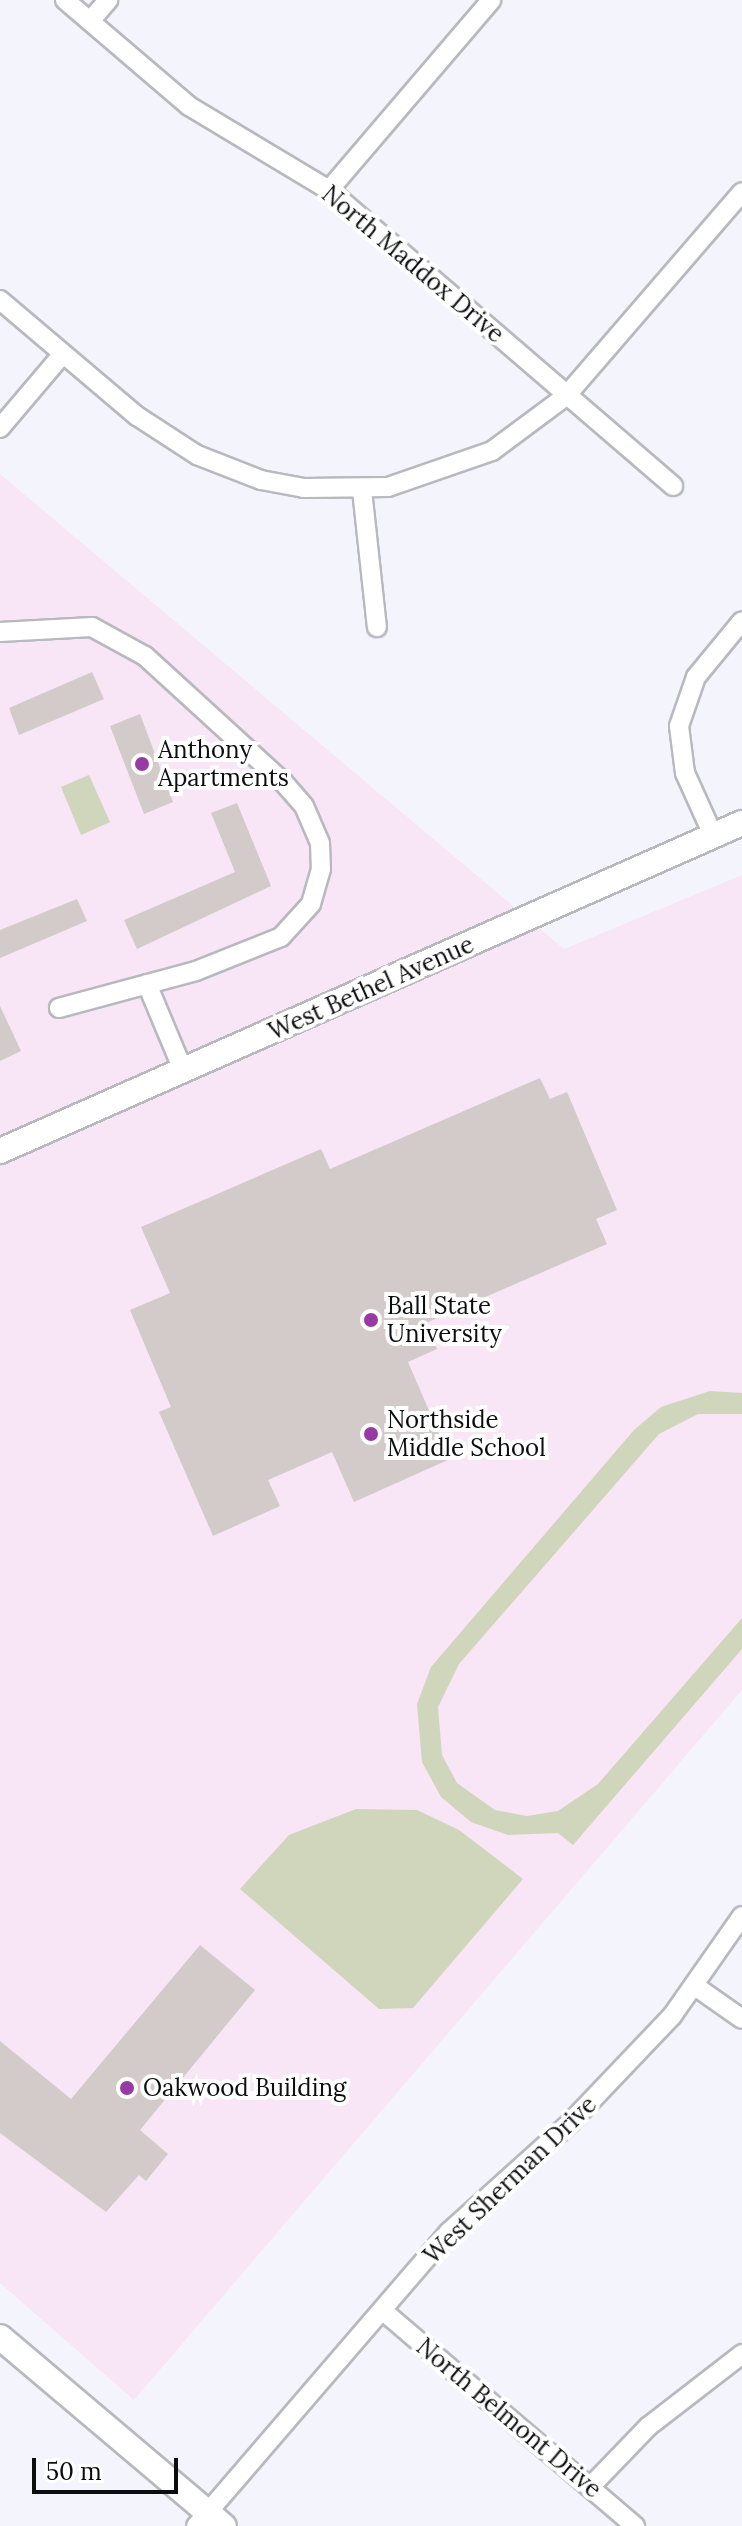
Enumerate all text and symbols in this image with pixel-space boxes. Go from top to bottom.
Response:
street label: North Maddox Drive [316,179,510,349]
place label: Anthony Apartments [158,736,289,792]
marker: Anthony Apartments [133,755,151,773]
street label: West Bethel Avenue [264,930,478,1046]
place label: Ball State University [387,1292,502,1348]
marker: Ball State University [362,1311,380,1329]
place label: Northside Middle School [387,1406,546,1462]
marker: Northside Middle School [362,1425,380,1443]
place label: Oakwood Building [143,2074,346,2102]
marker: Oakwood Building [118,2079,136,2097]
street label: West Sherman Drive [418,2090,602,2270]
street label: North Belmont Drive [411,2332,607,2504]
scale bar [36,2442,182,2492]
text: 50 m [46,2456,102,2487]

